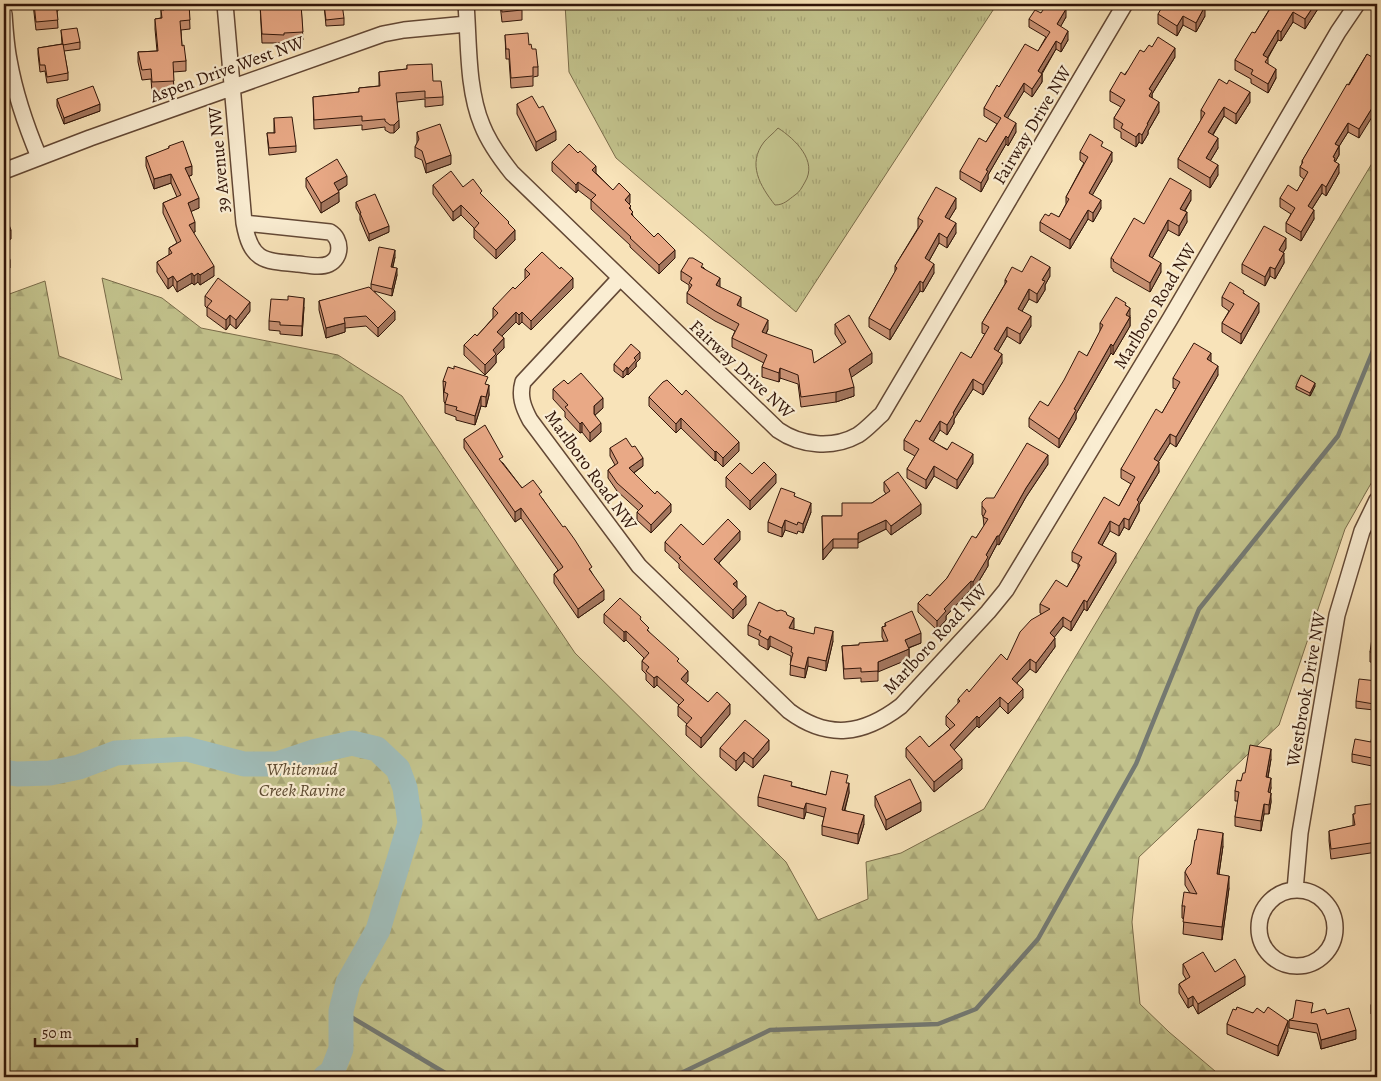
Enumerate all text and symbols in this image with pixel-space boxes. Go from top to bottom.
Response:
street label: Aspen Drive West NW [146,30,308,108]
street label: Fairway Drive NW [987,61,1077,189]
street label: 39 Avenue NW [202,106,236,214]
street label: Marlboro Road NW [1108,238,1202,373]
street label: Fairway Drive NW [685,314,800,424]
street label: Marlboro Road NW [539,405,643,535]
street label: Marlboro Road NW [878,578,993,699]
street label: Westbrook Drive NW [1280,610,1331,769]
park label: Whitemud Creek Ravine [259,757,346,802]
scale bar [35,1016,138,1048]
text: 50 m [42,1023,72,1043]

